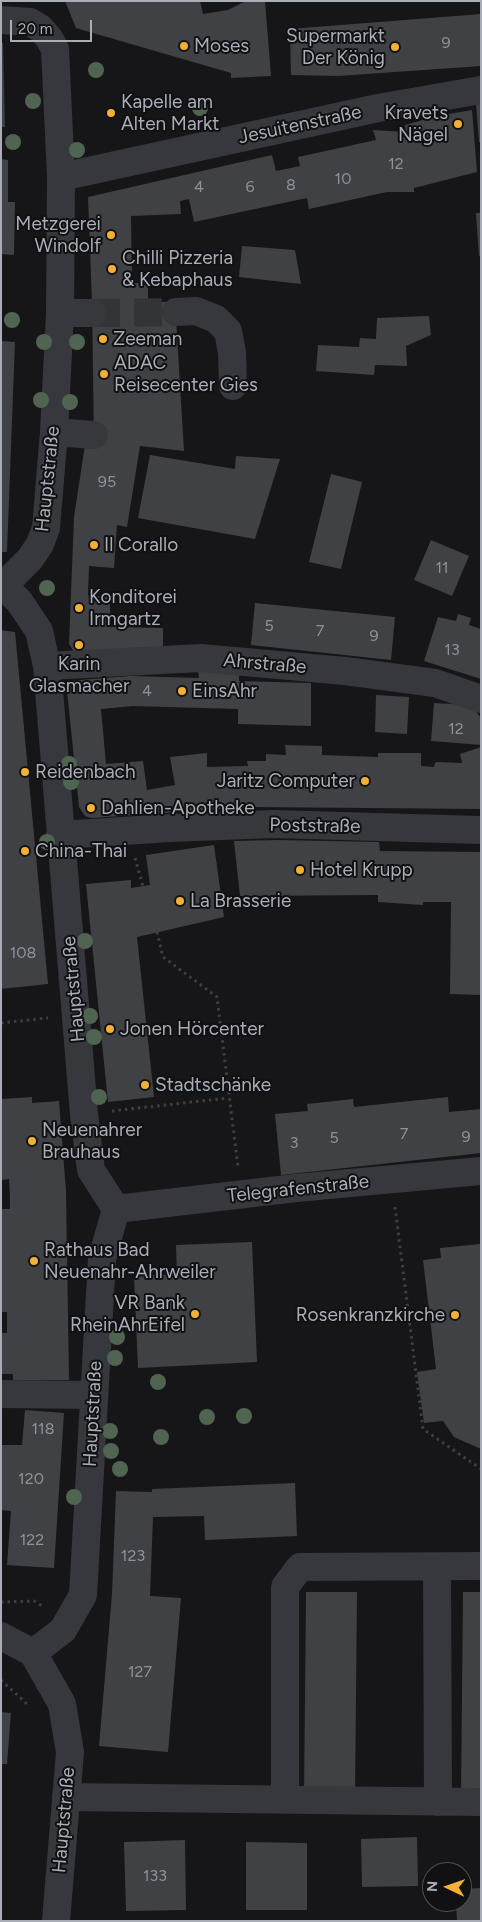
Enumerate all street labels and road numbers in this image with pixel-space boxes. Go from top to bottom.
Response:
street label: Jesuitenstraße [236,101,364,149]
street label: Hauptstraße [31,425,65,533]
street label: Ahrstraße [223,649,307,679]
street label: Poststraße [269,814,361,838]
street label: Hauptstraße [58,935,90,1043]
street label: Telegrafenstraße [226,1170,370,1208]
street label: Hauptstraße [79,1360,107,1468]
street label: Hauptstraße [48,1766,80,1874]

